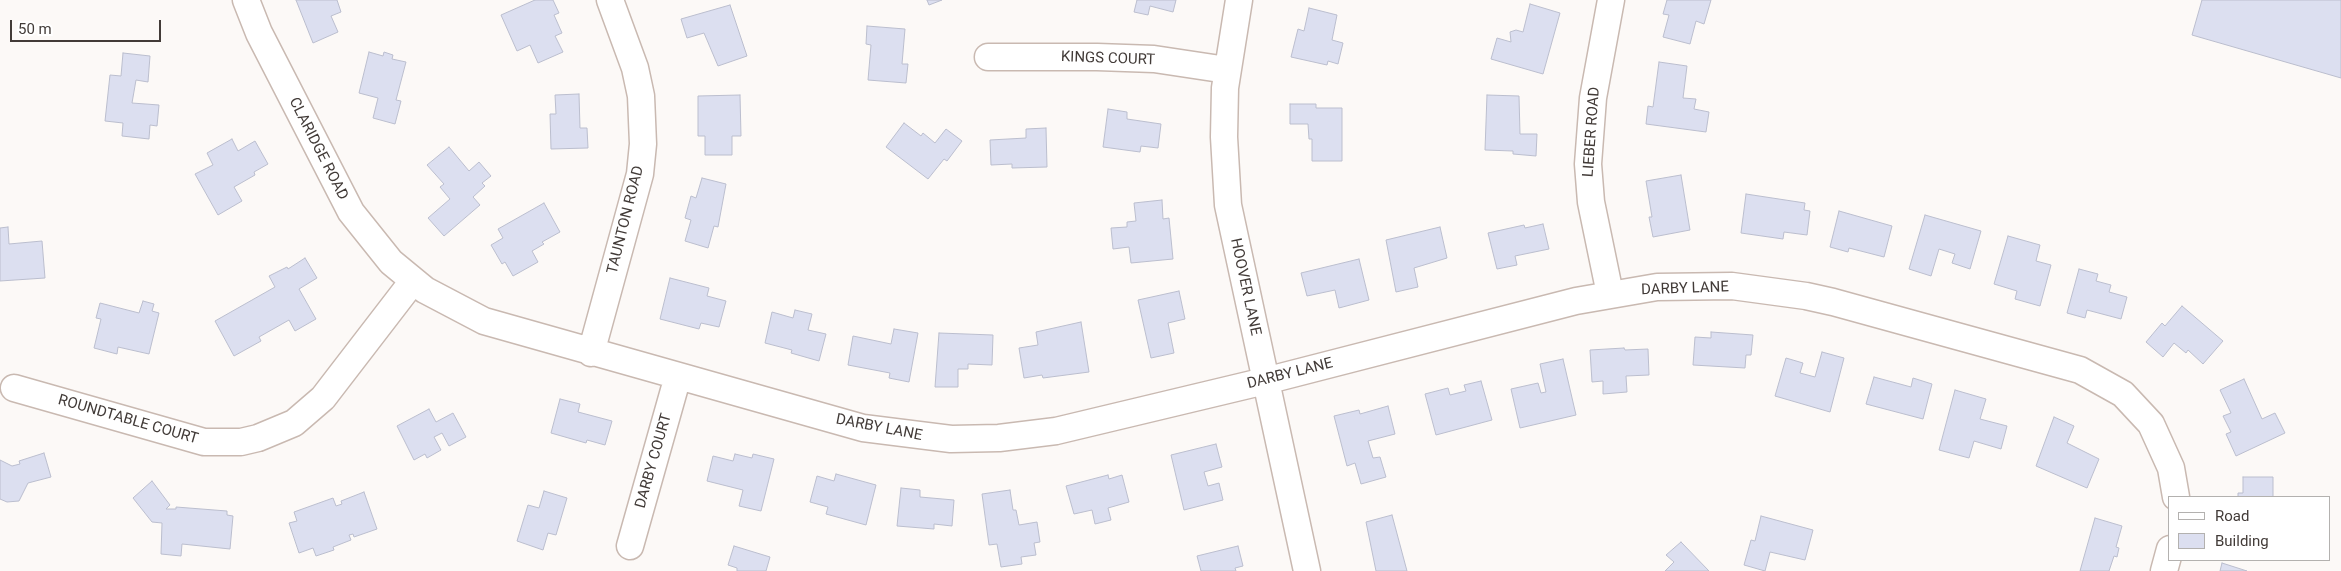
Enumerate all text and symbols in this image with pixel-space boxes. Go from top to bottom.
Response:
scale bar [12,10,164,42]
text: 50 m [18,20,52,38]
street label: KINGS COURT [1060,48,1156,70]
street label: LIEBER ROAD [1580,86,1604,178]
street label: CLARIDGE ROAD [284,95,352,203]
street label: TAUNTON ROAD [604,164,648,276]
street label: HOOVER LANE [1226,236,1264,338]
street label: DARBY LANE [1641,278,1729,300]
street label: DARBY LANE [1245,355,1335,393]
street label: ROUNDTABLE COURT [56,391,200,449]
street label: DARBY LANE [834,411,924,445]
street label: DARBY COURT [632,412,676,510]
legend [2168,496,2331,561]
text: Road [2215,507,2249,525]
text: Building [2215,532,2269,550]

